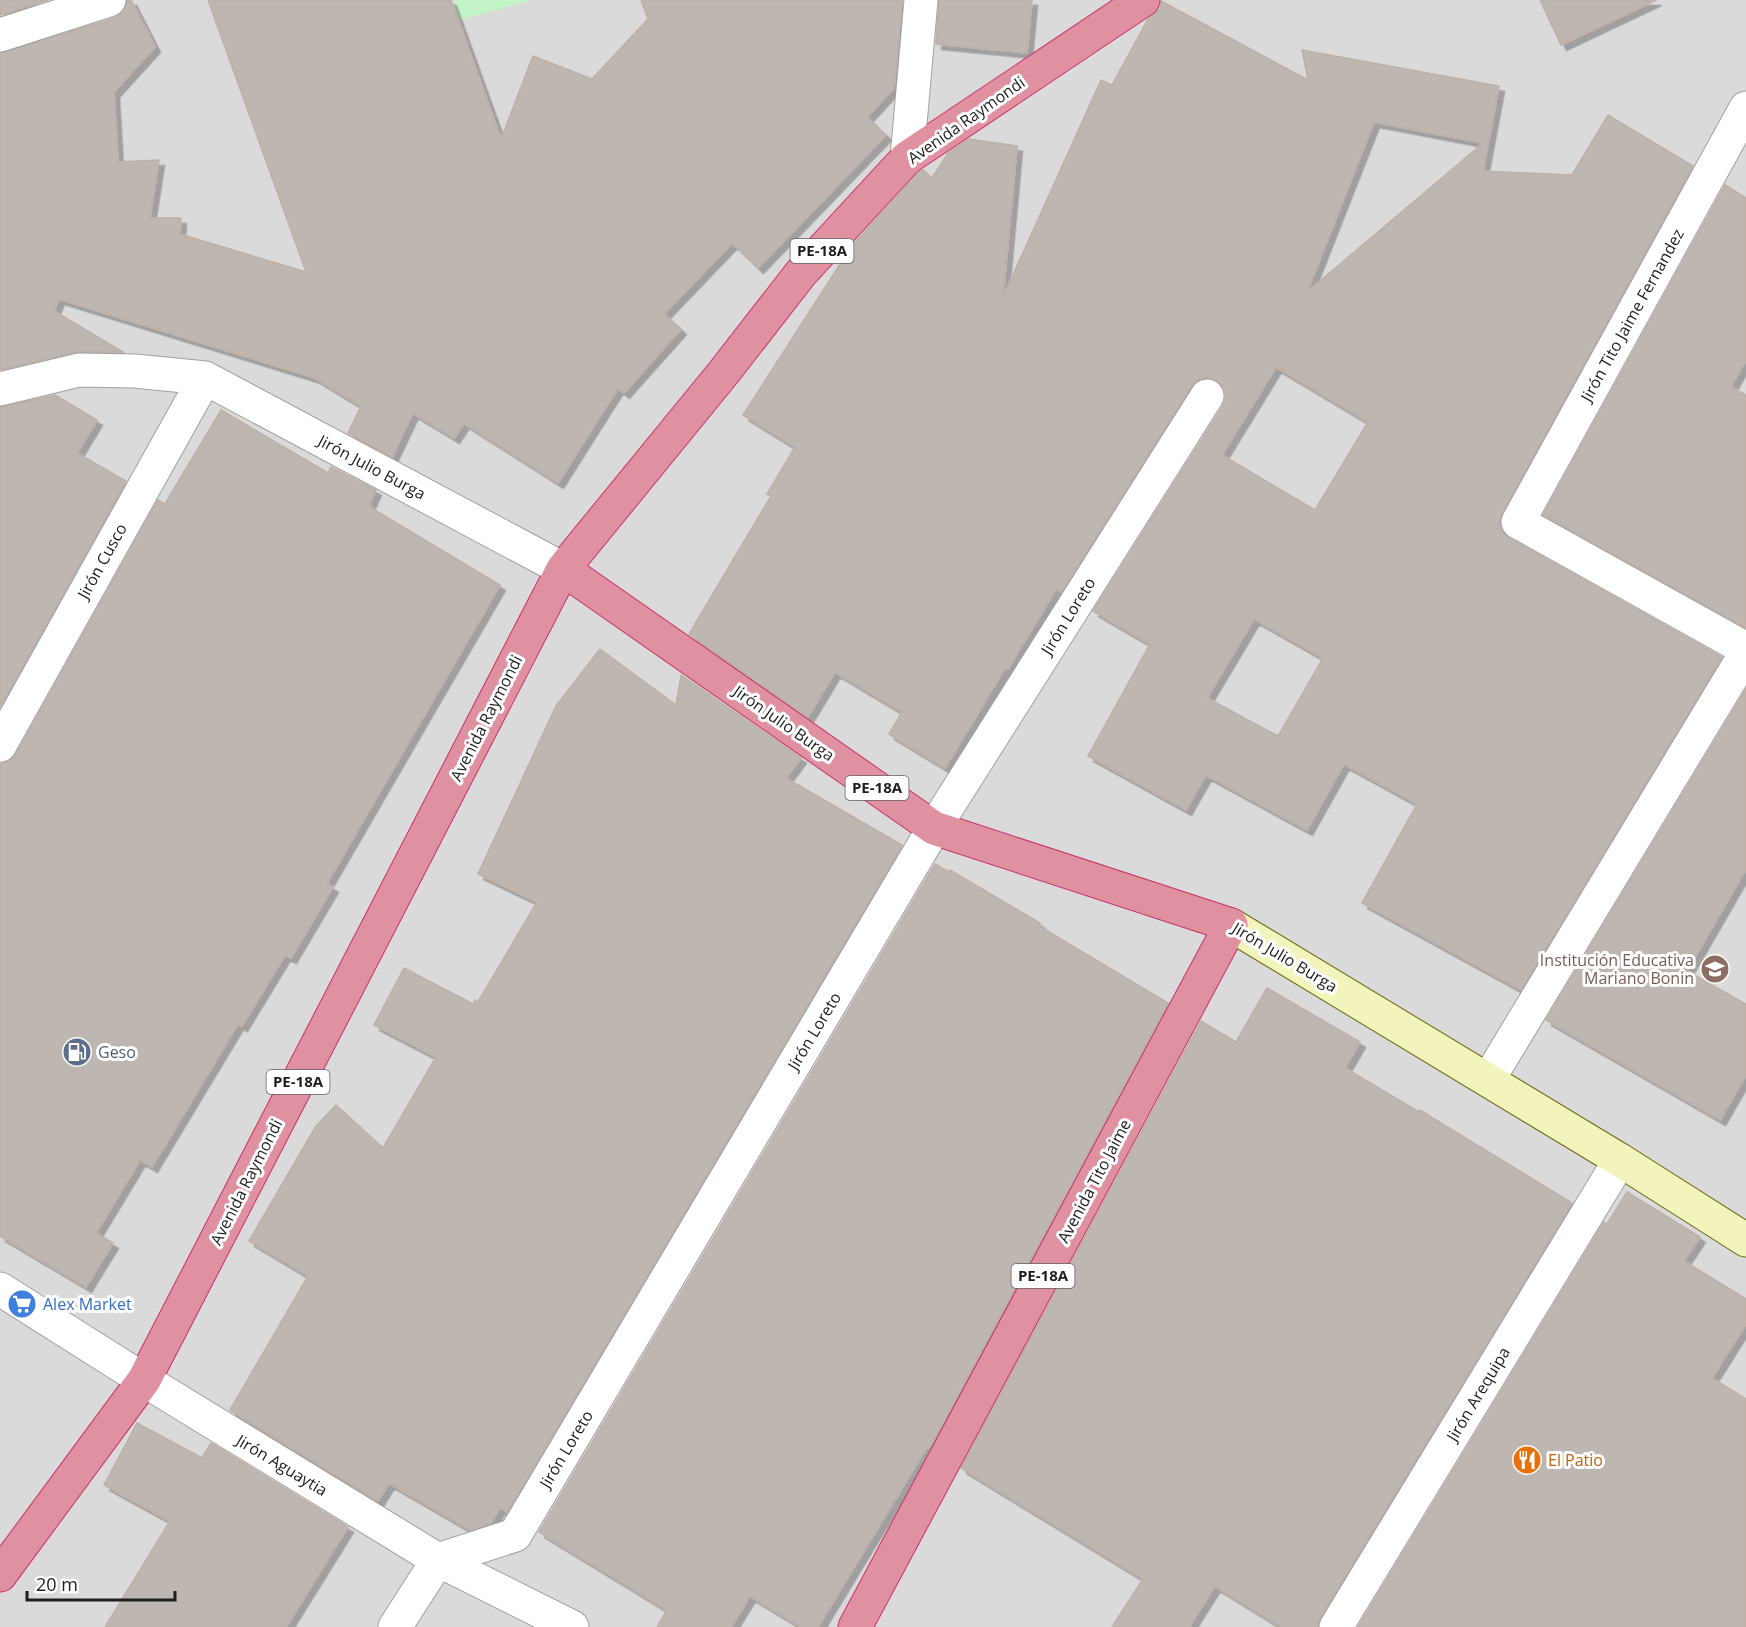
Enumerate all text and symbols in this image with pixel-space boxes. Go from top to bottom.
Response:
street label: Avenida Raymondi [903,71,1029,169]
street label: Jirón Tito Jaime Fernandez [1574,225,1689,407]
road number: PE-18A [790,239,854,263]
street label: Jirón Julio Burga [313,428,430,505]
street label: Jirón Cusco [71,519,132,605]
street label: Jirón Loreto [1034,573,1100,661]
street label: Avenida Raymondi [445,651,527,785]
street label: Jirón Julio Burga [727,679,839,766]
road number: PE-18A [846,776,908,800]
street label: Jirón Julio Burga [1227,916,1342,997]
place label: Institución Educativa Mariano Bonin [1540,949,1694,989]
school or university icon: Institución Educativa Mariano Bonin [1699,953,1731,985]
street label: Jirón Loreto [781,988,846,1076]
fuel station icon: Geso [61,1036,93,1068]
place label: Geso [98,1041,136,1063]
road number: PE-18A [266,1070,330,1094]
street label: Avenida Raymondi [205,1115,287,1249]
street label: Avenida Tito Jaime [1052,1115,1136,1247]
road number: PE-18A [1012,1264,1074,1288]
supermarket icon: Alex Market [6,1288,38,1320]
place label: Alex Market [43,1293,132,1315]
street label: Jirón Arequipa [1440,1343,1515,1447]
street label: Jirón Loreto [533,1406,598,1494]
street label: Jirón Aguaytia [231,1428,332,1501]
restaurant icon: El Patio [1511,1444,1543,1476]
place label: El Patio [1548,1449,1603,1471]
scale bar [27,1564,176,1602]
text: 20 m [36,1572,78,1596]

